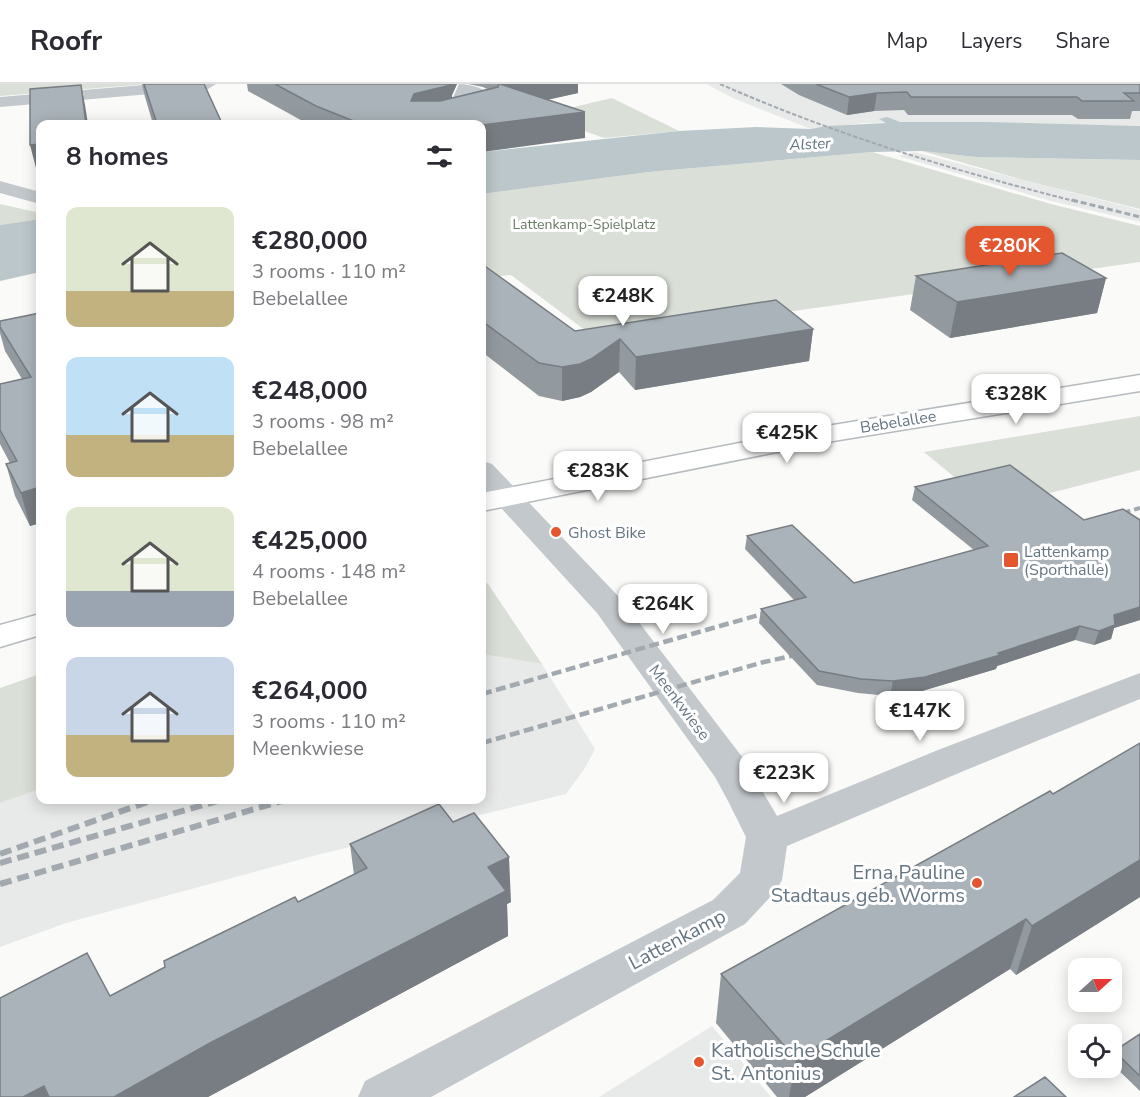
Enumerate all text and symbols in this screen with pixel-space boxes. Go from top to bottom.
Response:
text: Roofr [30,22,102,60]
text: Map [886,27,928,55]
text: Layers [961,27,1022,55]
text: Share [1055,27,1110,55]
water label: Alster [788,133,832,155]
text: 8 homes [66,139,168,174]
icon: filters [423,140,456,173]
park label: Lattenkamp-Spielplatz [512,215,656,234]
text: €280,000 [252,223,368,258]
pin: €280K [968,226,1052,277]
icon: home [114,231,186,303]
text: €280K [979,232,1041,259]
text: 3 rooms · 110 m² [252,258,406,285]
pin: €248K [581,276,665,327]
text: €248K [592,282,654,309]
text: Bebelallee [252,285,348,312]
text: €248,000 [252,373,368,408]
pin: €328K [974,374,1058,425]
text: €328K [985,380,1047,407]
icon: home [114,381,186,453]
street label: Bebelallee [859,405,938,439]
text: 3 rooms · 98 m² [252,408,394,435]
pin: €425K [745,413,829,464]
text: €425K [756,419,818,446]
text: Bebelallee [252,435,348,462]
pin: €283K [556,451,640,502]
text: €283K [567,457,629,484]
place label: Ghost Bike [568,522,646,544]
text: €425,000 [252,523,368,558]
marker: Ghost Bike [549,525,563,539]
icon: home [114,531,186,603]
place label: Lattenkamp (Sporthalle) [1024,541,1109,581]
marker: Lattenkamp (Sporthalle) [1002,551,1020,569]
text: 4 rooms · 148 m² [252,558,406,585]
pin: €264K [621,584,705,635]
text: Bebelallee [252,585,348,612]
text: €264K [632,590,694,617]
street label: Meenkwiese [644,660,715,745]
text: €264,000 [252,673,368,708]
icon: home [114,681,186,753]
pin: €147K [878,691,962,742]
text: €147K [889,697,951,724]
text: 3 rooms · 110 m² [252,708,406,735]
text: Meenkwiese [252,735,364,762]
pin: €223K [742,753,826,804]
text: €223K [753,759,815,786]
place label: Erna Pauline Stadtaus geb. Worms [771,859,965,909]
marker: Erna Pauline Stadtaus geb. Worms [970,876,984,890]
street label: Lattenkamp [624,903,731,976]
north arrow [1068,958,1122,1012]
map controls [1068,958,1122,1078]
button: locate [1068,1024,1122,1078]
place label: Katholische Schule St. Antonius [711,1037,881,1087]
marker: Katholische Schule St. Antonius [692,1055,706,1069]

